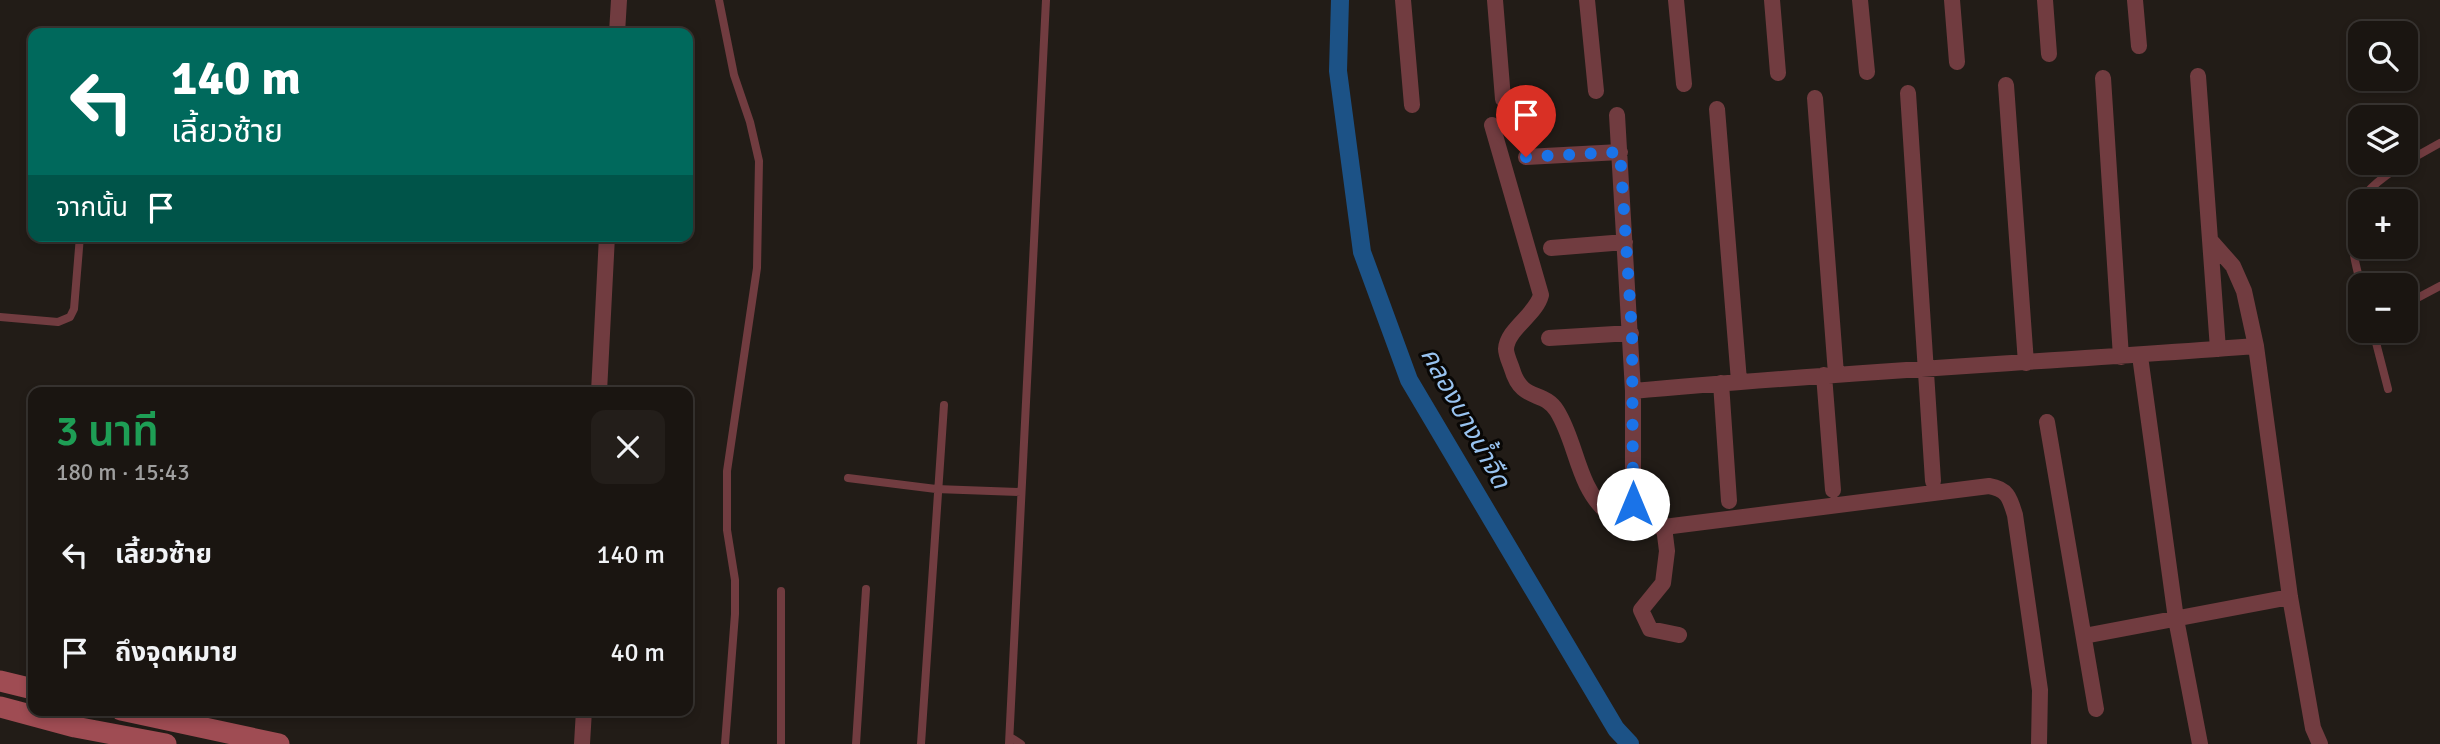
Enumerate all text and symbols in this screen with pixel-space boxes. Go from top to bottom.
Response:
map controls [2348,21,2418,343]
button: search [2348,21,2418,91]
text: 140 m [171,48,301,108]
icon: left [56,56,147,147]
pin [1496,85,1556,157]
icon: arrive [1507,96,1545,134]
button: layers [2348,105,2418,175]
text: เลี้ยวซ้าย [171,112,283,151]
icon: arrive [142,189,180,227]
button: + [2348,189,2418,259]
text: จากนั้น [56,192,128,224]
button: − [2348,273,2418,343]
water label: คลองบางน้ำจืด [1413,340,1520,495]
text: 3 นาที [56,406,159,457]
button: close [591,410,665,484]
text: 180 m · 15:43 [56,458,190,487]
position arrow [1596,467,1670,541]
icon: left [56,536,94,574]
text: เลี้ยวซ้าย [115,539,212,571]
text: 140 m [596,539,665,571]
icon: arrive [56,634,94,672]
text: ถึงจุดหมาย [115,637,238,669]
text: 40 m [610,637,665,669]

